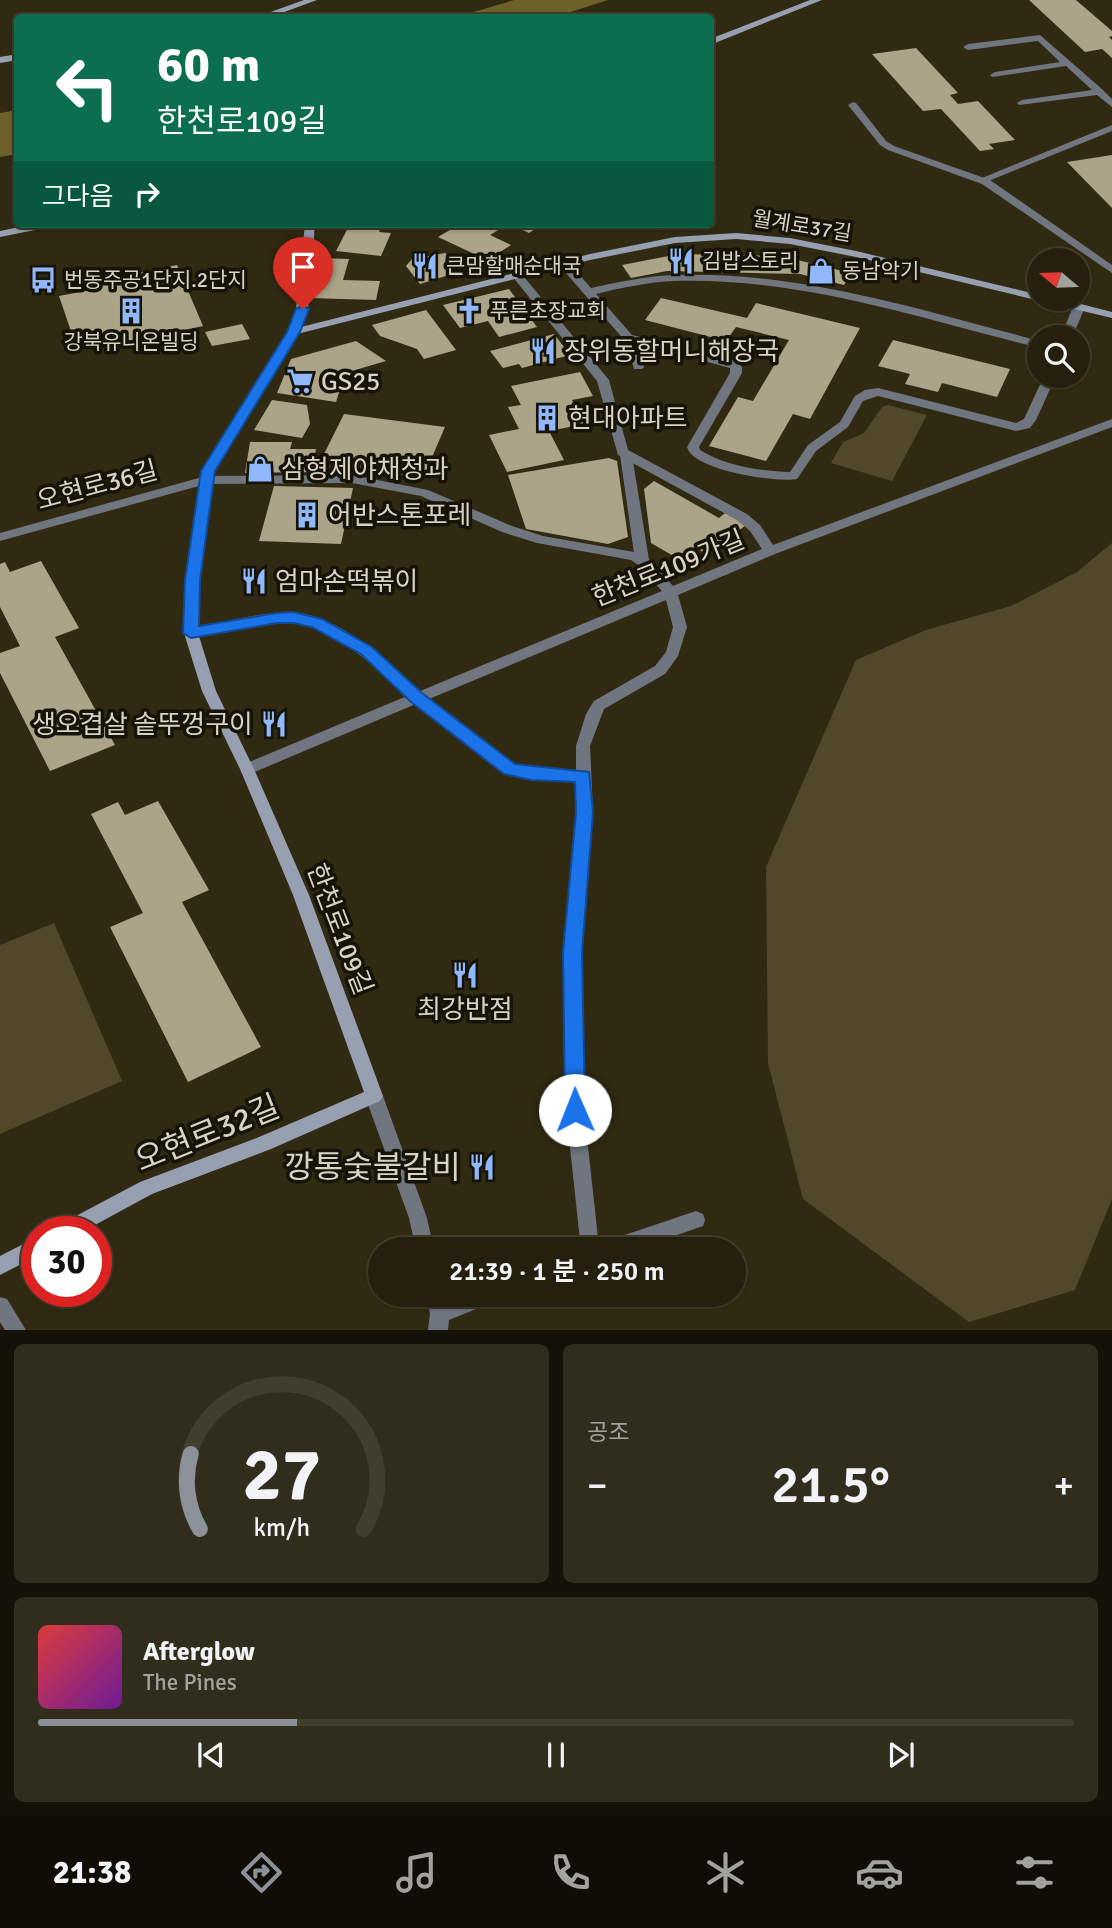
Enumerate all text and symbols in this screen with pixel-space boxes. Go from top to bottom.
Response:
text: 60 m [157,35,260,95]
icon: left [42,42,133,133]
text: 한천로109길 [157,102,327,141]
icon: right [128,175,166,213]
text: 그다음 [42,181,114,213]
street label: 월계로37길 [751,205,853,247]
pin [273,237,333,309]
restaurant icon: 김밥스토리 [666,246,696,276]
icon: arrive [284,248,322,286]
place label: 김밥스토리 [702,248,799,274]
north arrow [1027,248,1090,312]
map controls [1027,248,1090,388]
restaurant icon: 큰맘할매순대국 [410,251,440,281]
place label: 큰맘할매순대국 [446,253,581,279]
shop icon: 동남악기 [806,256,836,286]
place label: 동남악기 [842,258,919,284]
bus stop icon: 번동주공1단지.2단지 [28,265,58,295]
place label: 번동주공1단지.2단지 [64,267,247,293]
building icon: 강북유니온빌딩 [116,296,146,326]
church icon: 푸른초장교회 [454,296,484,326]
place label: 푸른초장교회 [490,298,606,324]
button: search [1027,325,1090,388]
place label: 강북유니온빌딩 [63,329,199,355]
restaurant icon: 장위동할머니해장국 [528,336,558,366]
place label: 장위동할머니해장국 [564,336,779,368]
supermarket icon: GS25 [285,366,315,396]
place label: GS25 [321,366,380,398]
building icon: 현대아파트 [532,403,562,433]
place label: 현대아파트 [568,403,688,435]
street label: 오현로36길 [33,454,161,517]
shop icon: 삼형제야채청과 [245,454,275,484]
place label: 삼형제야채청과 [281,454,449,486]
building icon: 어반스톤포레 [292,500,322,530]
place label: 어반스톤포레 [328,500,472,532]
street label: 한천로109가길 [587,524,749,614]
restaurant icon: 엄마손떡볶이 [239,566,269,596]
place label: 엄마손떡볶이 [275,566,419,598]
place label: 생오겹살 솥뚜껑구이 [32,709,253,741]
restaurant icon: 생오겹살 솥뚜껑구이 [259,709,289,739]
street label: 한천로109길 [299,859,379,999]
restaurant icon: 최강반점 [450,960,480,990]
place label: 최강반점 [417,994,513,1026]
position arrow [538,1073,612,1147]
street label: 오현로32길 [129,1087,285,1180]
place label: 깡통숯불갈비 [284,1148,461,1187]
restaurant icon: 깡통숯불갈비 [467,1152,497,1182]
speed limit sign: 30 [21,1216,112,1307]
text: 21:39 · 1 분 · 250 m [449,1256,665,1288]
text: 공조 [587,1418,629,1447]
text: 27 [242,1432,321,1521]
text: 21.5° [771,1453,890,1517]
text: − [587,1462,608,1509]
text: + [1053,1462,1074,1509]
text: km/h [253,1512,310,1543]
text: Afterglow [143,1636,255,1668]
text: The Pines [143,1668,237,1697]
icon: previous [192,1736,230,1774]
icon: pause [537,1736,575,1774]
icon: next [882,1736,920,1774]
icon: directions [237,1848,286,1897]
icon: music [392,1848,441,1897]
icon: phone [546,1848,595,1897]
icon: climate [701,1848,750,1897]
icon: car [855,1848,904,1897]
icon: filters [1010,1848,1059,1897]
text: 21:38 [53,1853,131,1892]

